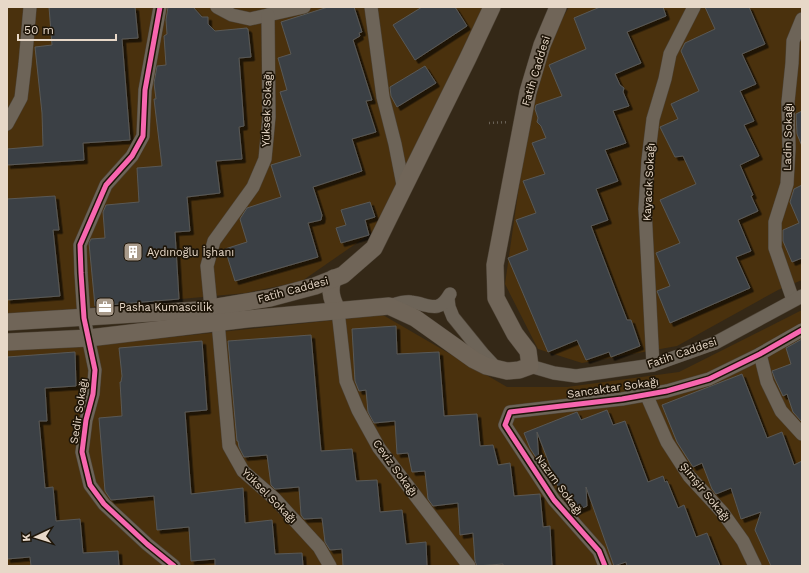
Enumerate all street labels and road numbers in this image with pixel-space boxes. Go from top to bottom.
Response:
street label: Fatih Caddesi [519,34,553,108]
street label: Yüksek Sokağı [259,71,275,147]
street label: Ladin Sokağı [781,103,795,171]
street label: Kayacık Sokağı [640,143,658,221]
street label: Fatih Caddesi [256,274,330,306]
street label: Fatih Caddesi [645,335,719,371]
street label: Sancaktar Sokağı [566,375,660,401]
street label: Sedir Sokağı [67,377,91,445]
street label: Ceviz Sokağı [370,437,420,499]
street label: Nazım Sokağı [533,452,585,518]
street label: Şimşir Sokağı [677,460,733,524]
street label: Yüksel Sokağı [239,466,299,526]

